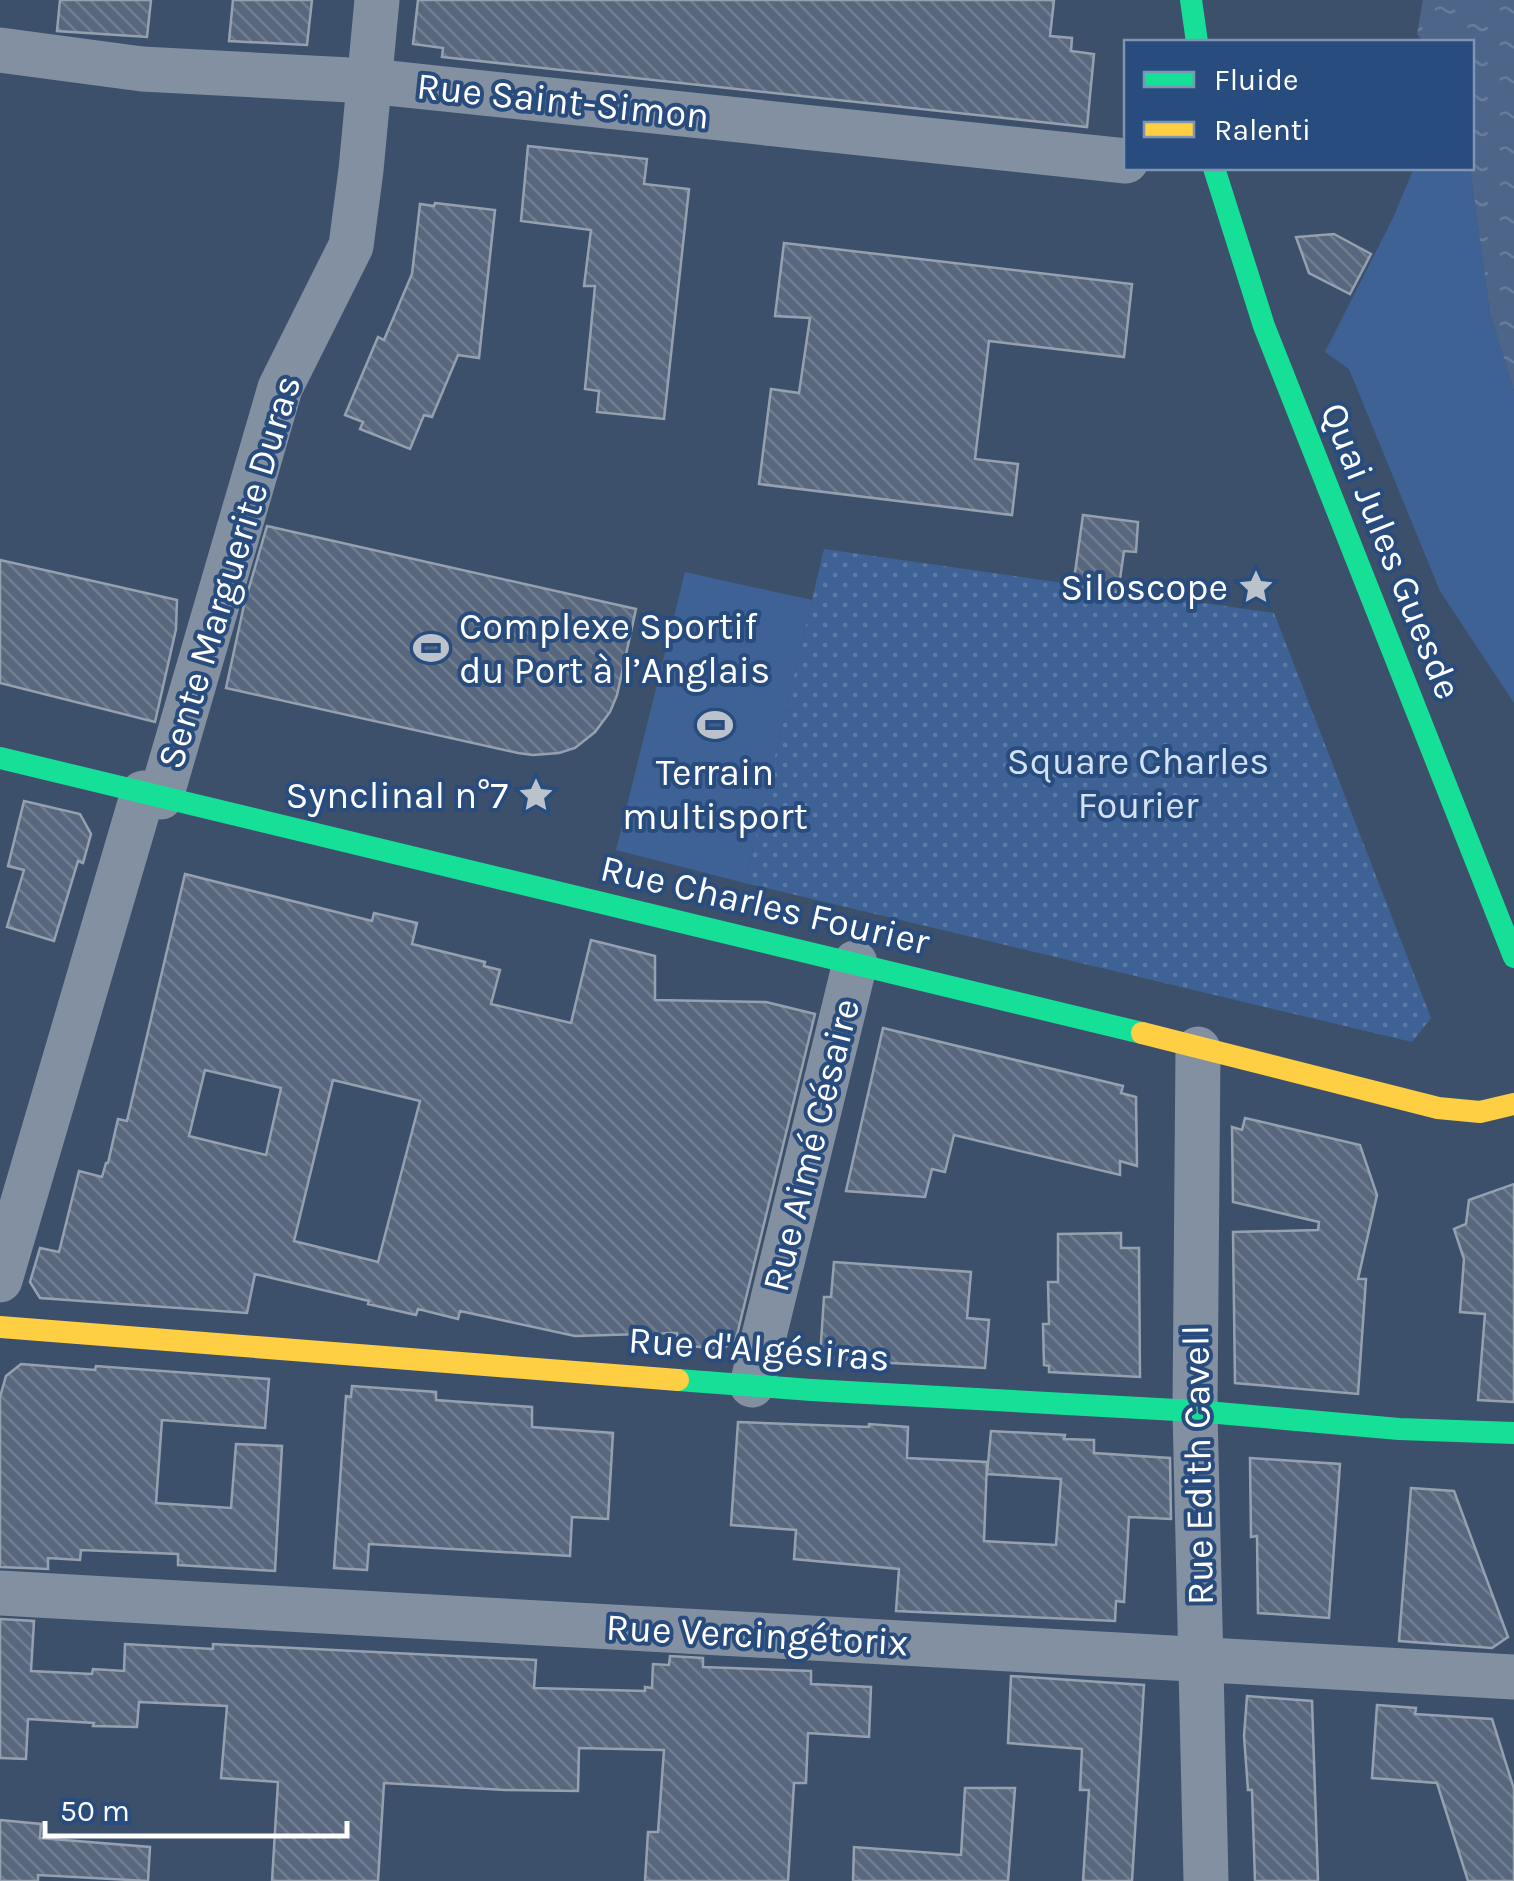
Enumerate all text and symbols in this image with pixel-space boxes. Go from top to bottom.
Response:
legend [1124,40,1474,170]
text: Fluide [1214,62,1298,98]
street label: Rue Saint-Simon [414,63,712,139]
text: Ralenti [1214,112,1311,148]
street label: Sente Marguerite Duras [148,370,310,774]
street label: Quai Jules Guesde [1311,396,1471,706]
place label: Siloscope [1060,565,1228,610]
place icon: Siloscope [1237,568,1275,606]
place label: Complexe Sportif du Port à l’Anglais [459,604,770,693]
sports icon: Complexe Sportif du Port à l’Anglais [412,629,450,667]
sports icon: Terrain multisport [696,706,734,744]
park label: Square Charles Fourier [1007,739,1269,828]
place label: Terrain multisport [622,750,808,839]
place label: Synclinal n°7 [286,773,508,818]
place icon: Synclinal n°7 [517,776,555,814]
street label: Rue Charles Fourier [596,845,934,965]
street label: Rue Aimé Césaire [753,994,869,1296]
street label: Rue d'Algésiras [627,1317,891,1381]
street label: Rue Edith Cavell [1173,1324,1223,1606]
street label: Rue Vercingétorix [605,1605,909,1665]
scale bar [45,1776,348,1838]
text: 50 m [60,1793,130,1829]

